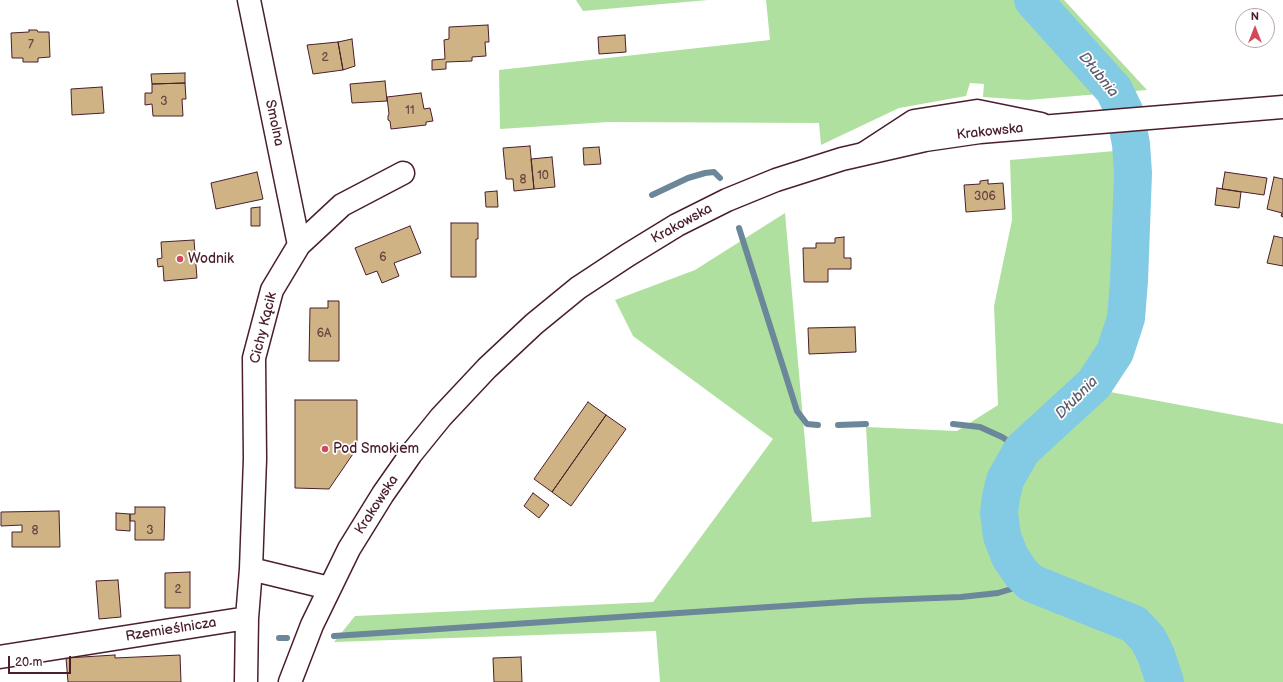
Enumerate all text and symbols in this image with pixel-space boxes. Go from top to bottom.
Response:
north arrow [1235,8,1275,48]
text: N [1251,10,1259,23]
house number: 7 [28,38,34,52]
water label: Dłubnia [1074,49,1122,101]
house number: 2 [321,51,329,65]
house number: 3 [160,95,168,109]
street label: Smolna [261,98,287,148]
house number: 11 [405,104,415,118]
street label: Krakowska [956,120,1024,144]
house number: 10 [537,169,549,183]
house number: 8 [520,173,526,187]
house number: 306 [974,190,996,204]
street label: Krakowska [649,200,715,248]
place label: Wodnik [188,251,234,267]
house number: 6 [379,251,387,265]
marker: Wodnik [175,254,185,264]
street label: Cichy Kącik [247,291,281,365]
house number: 6A [317,327,331,341]
water label: Dłubnia [1052,373,1102,423]
place label: Pod Smokiem [333,441,419,457]
marker: Pod Smokiem [320,444,330,454]
street label: Krakowska [352,472,402,538]
house number: 8 [32,524,38,538]
house number: 3 [146,524,154,538]
house number: 2 [174,583,182,597]
street label: Rzemieślnicza [124,615,218,645]
scale bar [10,648,73,674]
text: 20 m [15,655,42,670]

